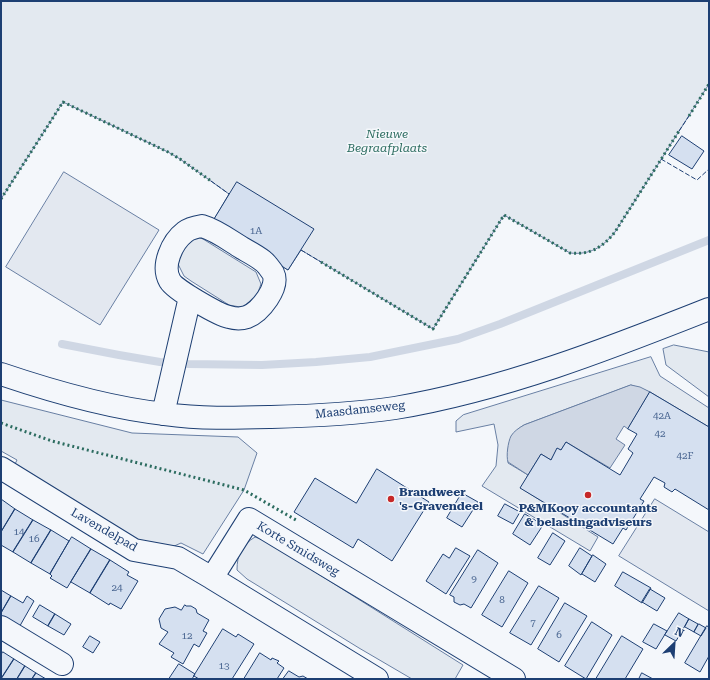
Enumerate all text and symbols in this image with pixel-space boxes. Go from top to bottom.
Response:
park label: Nieuwe Begraafplaats [347,127,427,155]
house number: 1A [250,225,262,237]
street label: Maasdamseweg [314,398,406,422]
house number: 42A [653,410,671,422]
house number: 42 [654,428,666,440]
house number: 42F [676,450,694,462]
place label: Brandweer 's-Gravendeel [399,485,483,513]
marker: P&MKooy accountants & belastingadviseurs [583,490,593,500]
marker: Brandweer 's-Gravendeel [386,494,396,504]
place label: P&MKooy accountants & belastingadviseurs [519,501,657,529]
street label: Lavendelpad [68,505,140,555]
street label: Korte Smidsweg [254,519,342,579]
house number: 14 [13,526,25,538]
house number: 16 [28,533,40,545]
house number: 9 [471,573,477,585]
house number: 24 [111,582,123,594]
house number: 8 [499,594,505,606]
house number: 7 [530,617,536,629]
north arrow [654,624,694,664]
text: N [673,625,686,640]
house number: 6 [556,629,562,641]
house number: 12 [181,630,193,642]
house number: 13 [218,660,230,672]

